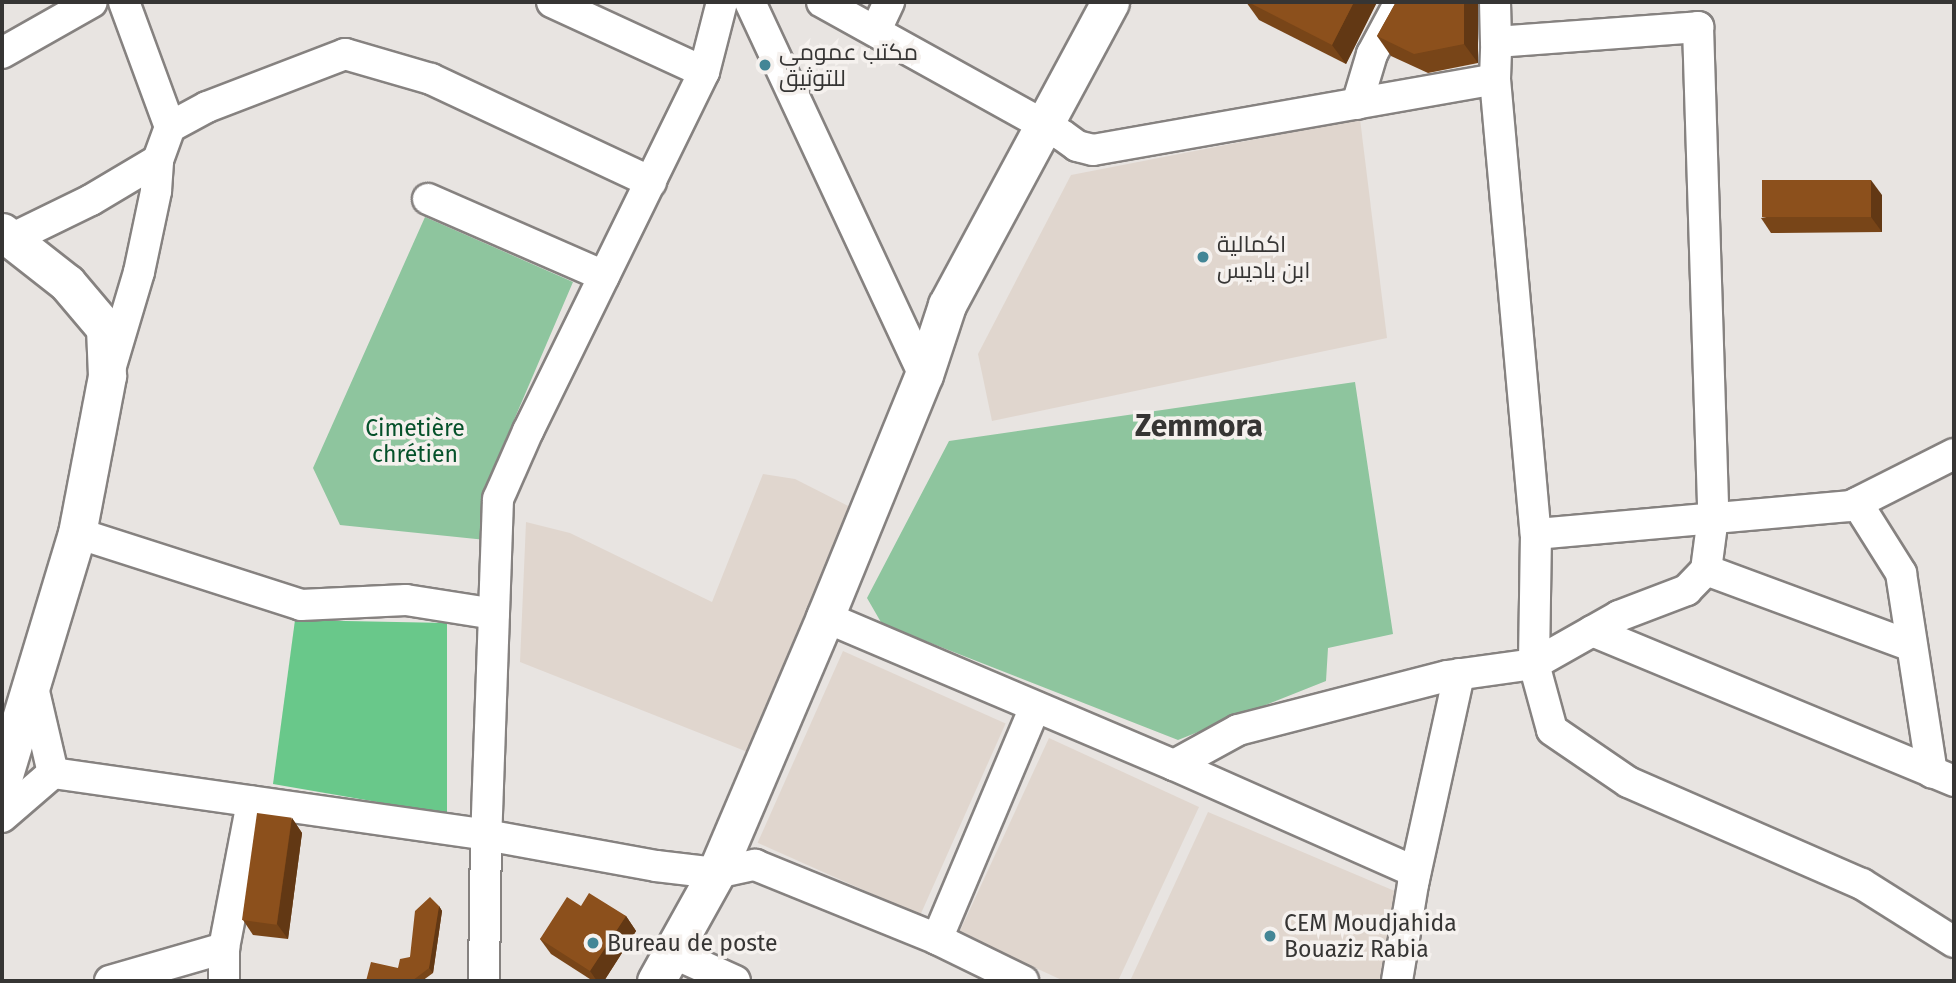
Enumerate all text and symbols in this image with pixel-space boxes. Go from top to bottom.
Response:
place label: مكتب عمومي للتوثيق [779,38,918,92]
marker: مكتب عمومي للتوثيق [757,57,773,73]
place label: اكمالية ابن باديس [1217,230,1310,284]
marker: اكمالية ابن باديس [1195,249,1211,265]
district label: Zemmora [1135,408,1263,444]
park label: Cimetière chrétien [365,414,465,468]
place label: CEM Moudjahida Bouaziz Rabia [1284,909,1457,963]
marker: CEM Moudjahida Bouaziz Rabia [1262,928,1278,944]
place label: Bureau de poste [607,929,778,957]
marker: Bureau de poste [585,935,601,951]

